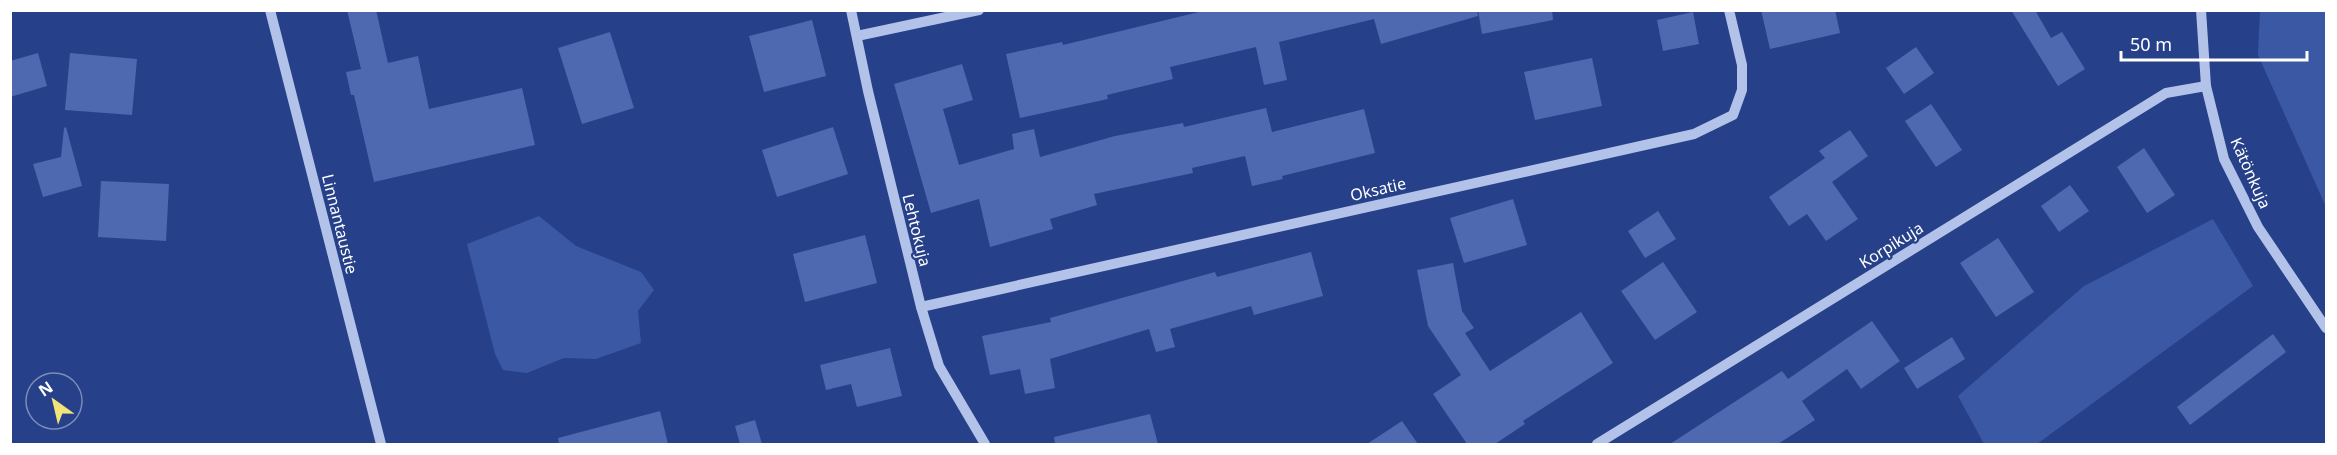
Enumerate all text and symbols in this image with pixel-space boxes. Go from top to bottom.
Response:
scale bar [2121,24,2307,62]
text: 50 m [2130,32,2172,56]
street label: Kätönkuja [2226,134,2276,212]
street label: Linnantaustie [317,172,363,276]
street label: Oksatie [1348,172,1408,206]
street label: Lehtokuja [897,191,937,269]
street label: Korpikuja [1855,217,1927,273]
north arrow [24,371,84,431]
text: N [34,376,57,401]

